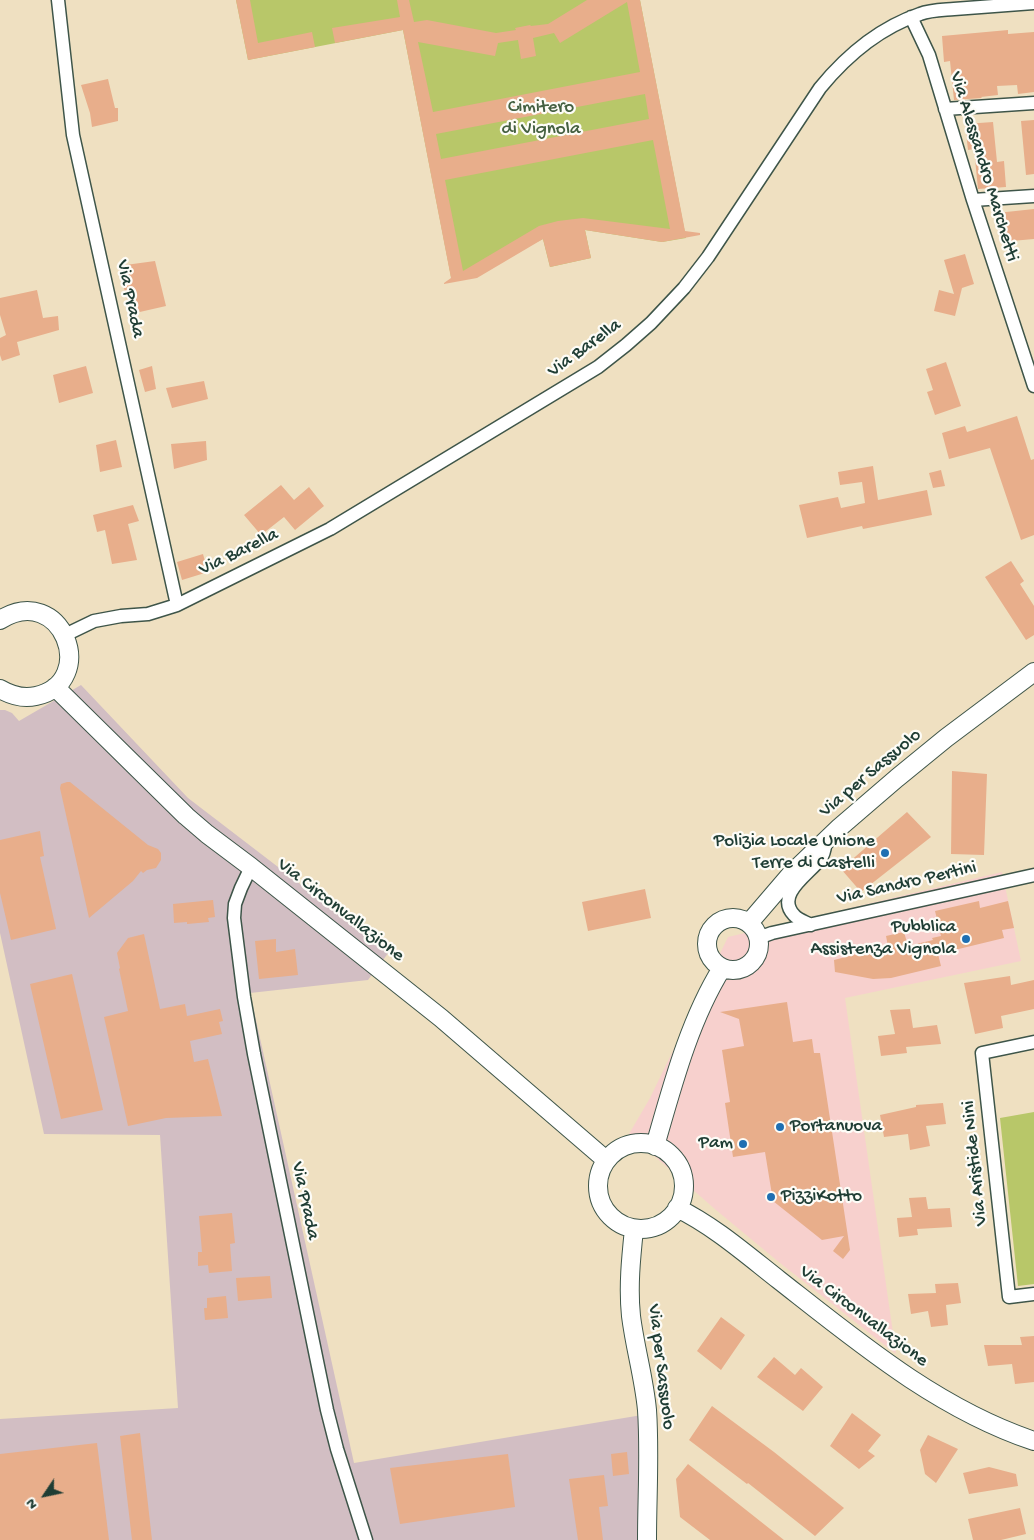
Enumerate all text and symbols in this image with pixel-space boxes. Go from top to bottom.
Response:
street label: Via Alessandro Marchetti [943,69,1023,265]
park label: Cimitero di Vignola [502,97,580,141]
street label: Via Prada [110,258,148,340]
street label: Via Barella [544,315,626,383]
street label: Via Barella [196,524,282,582]
street label: Via per Sassuolo [815,725,927,823]
place label: Polizia Locale Unione Terre di Castelli [714,831,875,875]
marker: Polizia Locale Unione Terre di Castelli [879,847,891,859]
street label: Via Circonvallazione [272,854,408,968]
street label: Via Sandro Pertini [835,857,979,911]
place label: Pubblica Assistenza Vignola [811,917,956,961]
marker: Pubblica Assistenza Vignola [960,933,972,945]
street label: Via Aristide Nini [958,1099,994,1227]
place label: Portanuova [790,1116,882,1138]
marker: Portanuova [774,1121,786,1133]
place label: Pam [698,1133,733,1155]
marker: Pam [737,1138,749,1150]
street label: Via Prada [285,1160,323,1242]
place label: PizziKotto [781,1186,862,1208]
marker: PizziKotto [765,1191,777,1203]
street label: Via Circonvallazione [794,1261,932,1373]
street label: Via per Sassuolo [641,1303,679,1431]
north arrow [20,1470,70,1520]
text: N [23,1495,42,1512]

